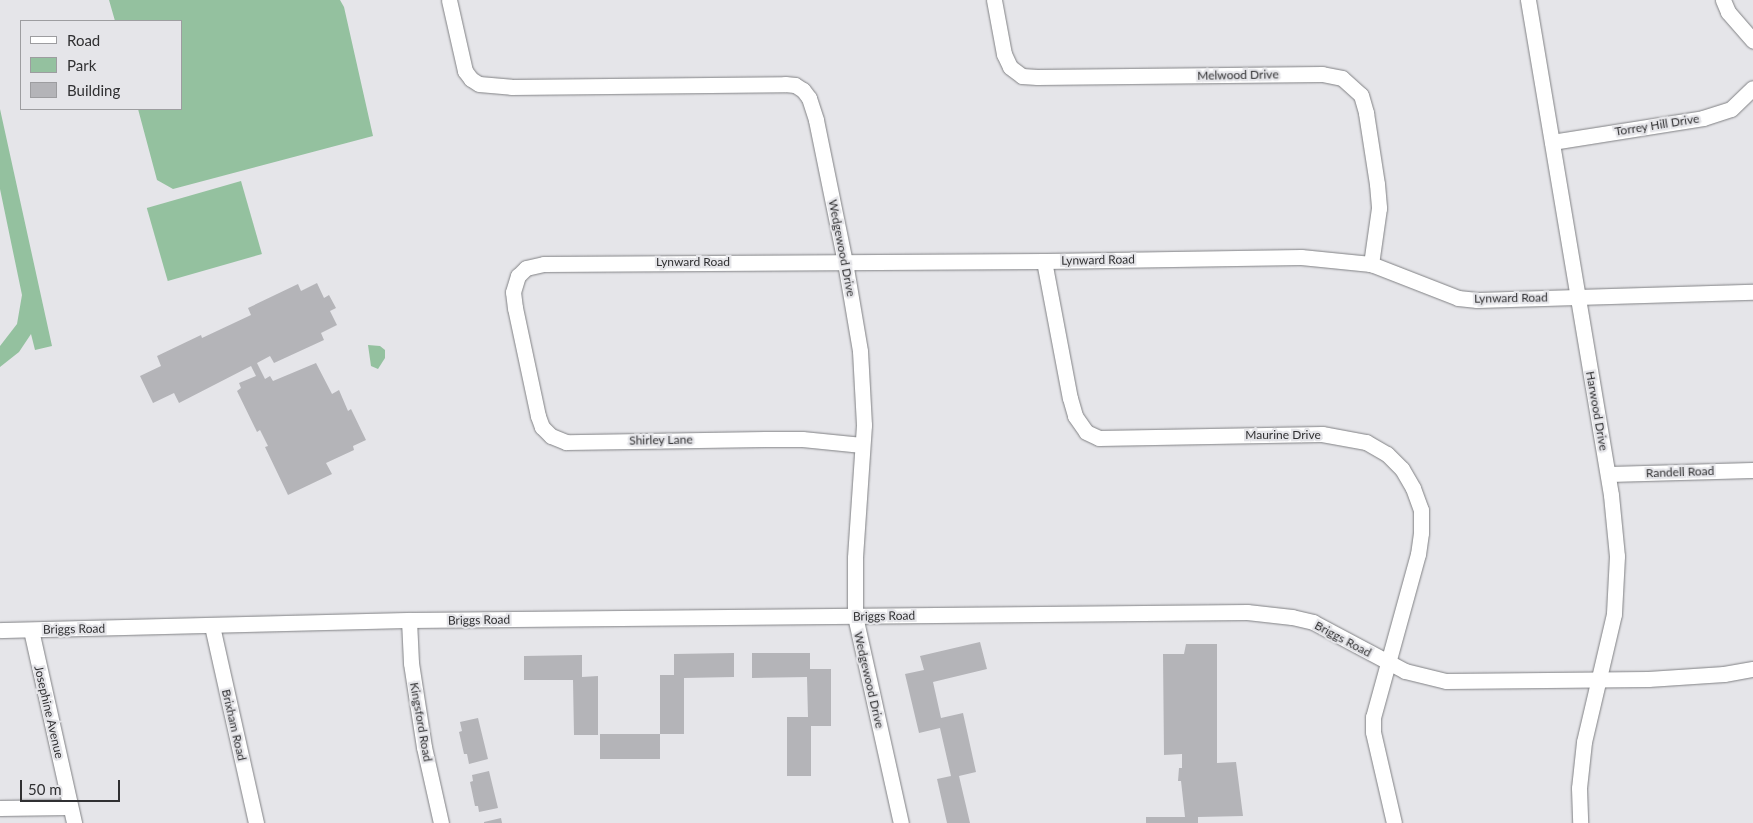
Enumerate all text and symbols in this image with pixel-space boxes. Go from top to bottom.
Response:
legend [20,20,182,110]
text: Road [67,31,100,49]
text: Park [67,56,96,74]
street label: Melwood Drive [1197,67,1279,83]
text: Building [67,81,120,99]
street label: Torrey Hill Drive [1614,111,1700,139]
street label: Wedgewood Drive [826,198,858,298]
street label: Lynward Road [1061,252,1135,268]
street label: Lynward Road [656,255,730,269]
street label: Lynward Road [1474,290,1548,306]
street label: Harwood Drive [1583,370,1611,452]
street label: Maurine Drive [1245,428,1321,442]
street label: Shirley Lane [629,432,693,448]
street label: Randell Road [1646,464,1714,480]
street label: Briggs Road [853,608,915,624]
street label: Briggs Road [448,612,510,628]
street label: Briggs Road [1312,618,1374,660]
street label: Briggs Road [43,621,105,637]
street label: Wedgewood Drive [851,630,887,730]
street label: Josephine Avenue [31,664,67,760]
street label: Kingsford Road [407,681,435,763]
street label: Brixham Road [219,688,249,762]
scale bar [22,770,122,802]
text: 50 m [28,780,62,798]

